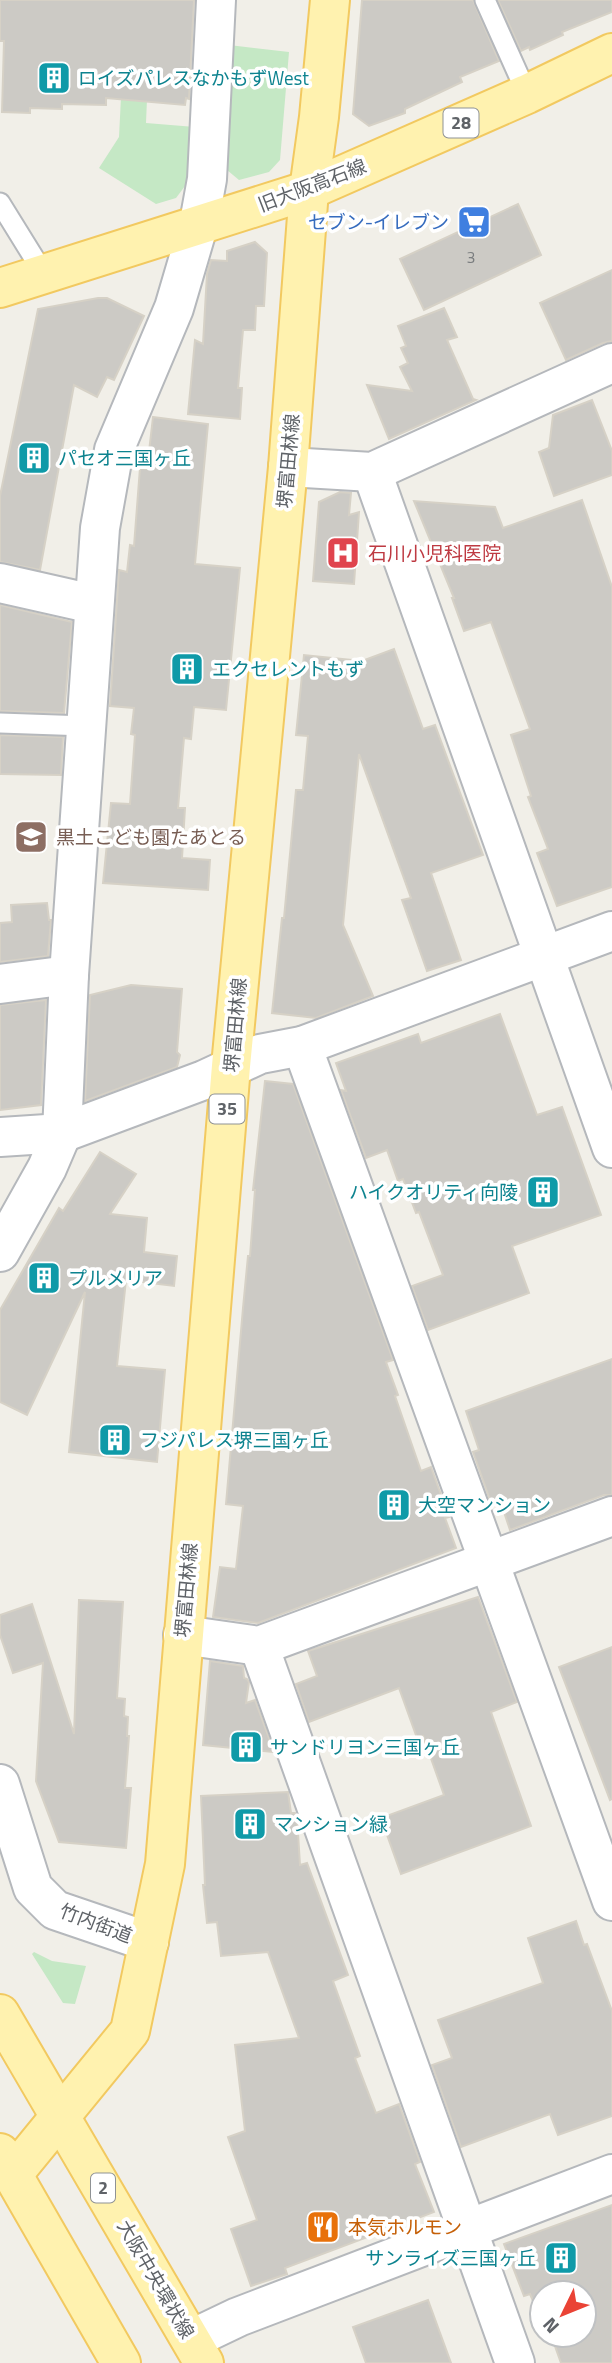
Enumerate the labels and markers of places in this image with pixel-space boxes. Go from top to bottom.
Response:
building icon: ロイズパレスなかもずWest [35,59,73,97]
place label: ロイズパレスなかもずWest [78,63,309,92]
supermarket icon: セブン-イレブン [455,203,493,241]
place label: セブン-イレブン [308,207,449,236]
building icon: パセオ三国ヶ丘 [15,439,53,477]
place label: パセオ三国ヶ丘 [58,443,191,472]
hospital icon: 石川小児科医院 [324,534,362,572]
place label: 石川小児科医院 [368,538,501,567]
building icon: エクセレントもず [168,650,206,688]
place label: エクセレントもず [212,654,364,683]
school or university icon: 黒土こども園たあとる [12,818,50,856]
place label: 黒土こども園たあとる [56,822,246,851]
building icon: ハイクオリティ向陵 [524,1173,562,1211]
place label: ハイクオリティ向陵 [349,1177,518,1206]
building icon: プルメリア [25,1259,63,1297]
place label: プルメリア [68,1263,163,1292]
building icon: フジパレス堺三国ヶ丘 [96,1421,134,1459]
place label: フジパレス堺三国ヶ丘 [140,1425,329,1454]
building icon: 大空マンション [375,1486,413,1524]
place label: 大空マンション [418,1490,551,1519]
building icon: サンドリヨン三国ヶ丘 [227,1728,265,1766]
place label: サンドリヨン三国ヶ丘 [270,1732,460,1761]
building icon: マンション緑 [231,1805,269,1843]
place label: マンション緑 [274,1809,388,1838]
restaurant icon: 本気ホルモン [304,2208,342,2246]
place label: 本気ホルモン [348,2212,462,2241]
building icon: サンライズ三国ヶ丘 [542,2239,580,2277]
place label: サンライズ三国ヶ丘 [366,2243,536,2272]

